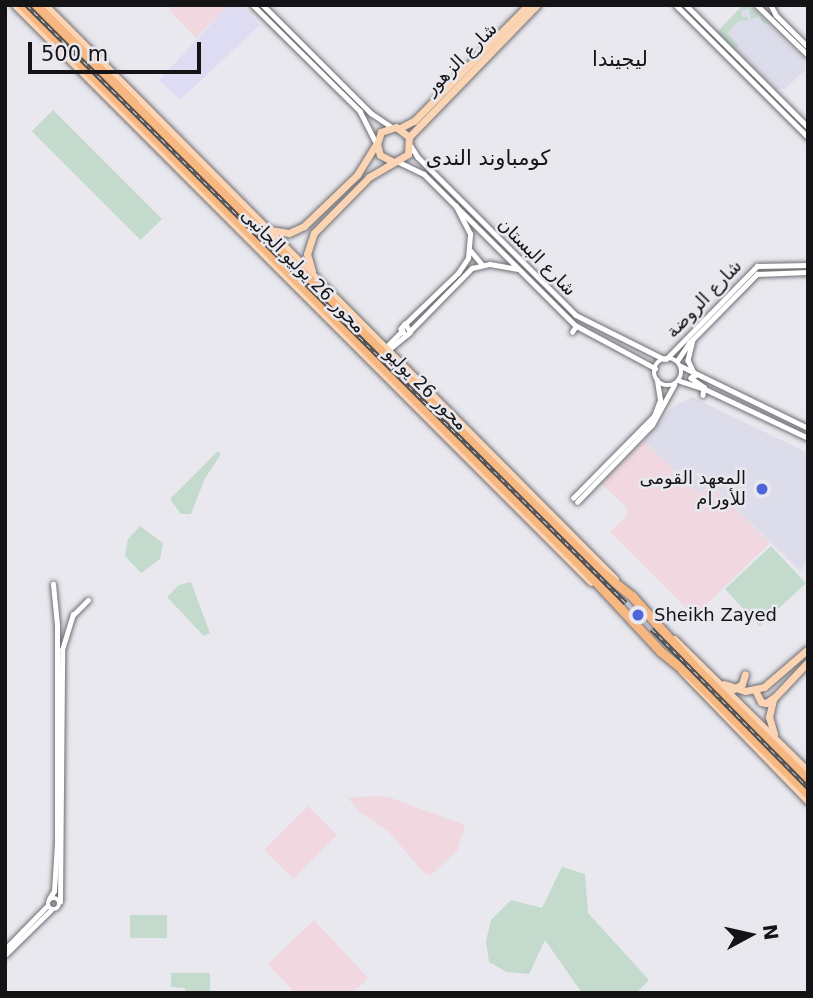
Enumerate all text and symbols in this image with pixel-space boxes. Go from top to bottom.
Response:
street label: شارع الزهور [420,18,502,100]
scale bar [32,28,205,72]
text: 500 m [41,42,108,66]
district label: ليجيندا [592,46,648,72]
district label: كومباوند الندى [426,145,550,171]
street label: محور 26 يوليو الجانبى [236,204,370,338]
street label: شارع البستان [493,213,581,301]
street label: شارع الروضة [662,256,746,342]
street label: محور 26 يوليو [380,343,472,435]
place label: المعهد القومى للأورام [639,468,746,510]
marker: المعهد القومى للأورام [752,479,772,499]
place label: Sheikh Zayed [654,604,777,626]
marker: Sheikh Zayed [628,605,648,625]
north arrow [715,900,785,970]
text: N [759,923,783,941]

